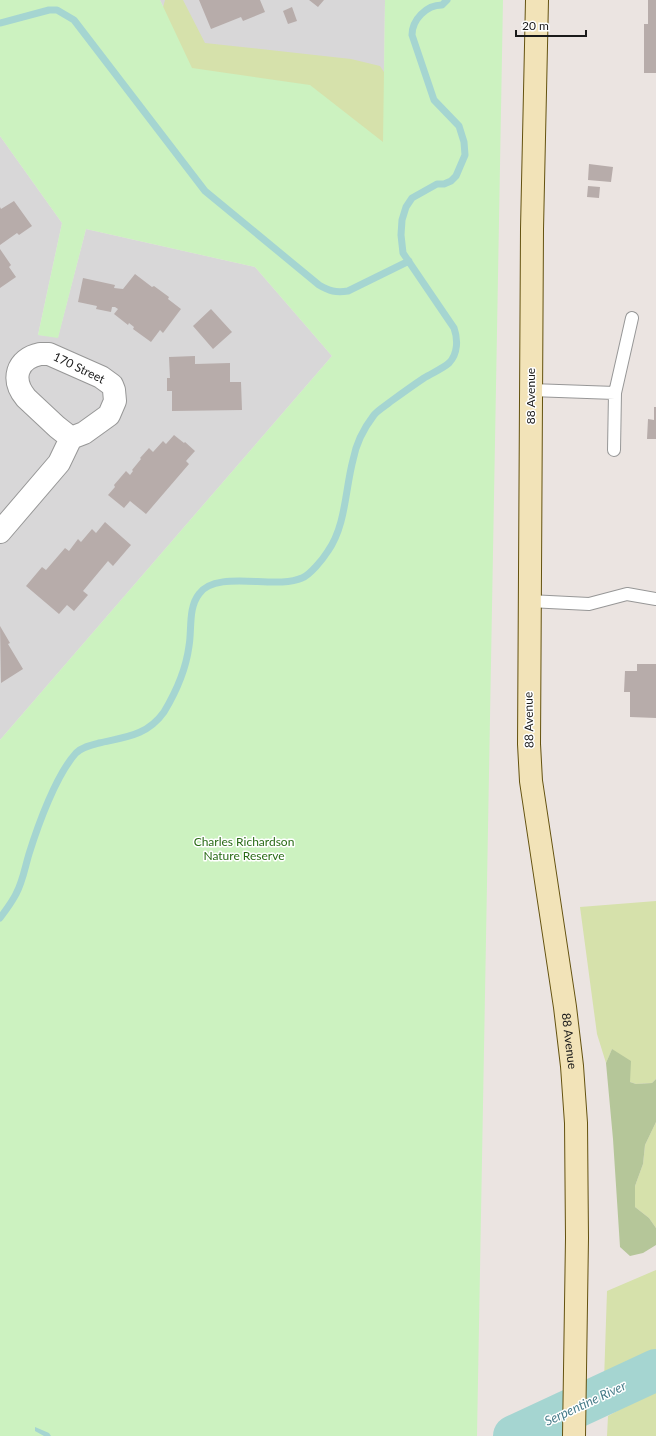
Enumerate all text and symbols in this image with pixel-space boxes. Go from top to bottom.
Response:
scale bar [516,12,586,38]
text: 20 m [522,18,549,33]
street label: 170 Street [51,349,108,387]
street label: 88 Avenue [523,368,538,424]
street label: 88 Avenue [521,692,536,748]
park label: Charles Richardson Nature Reserve [194,834,294,863]
street label: 88 Avenue [559,1012,580,1070]
water label: Serpentine River [542,1377,629,1429]

